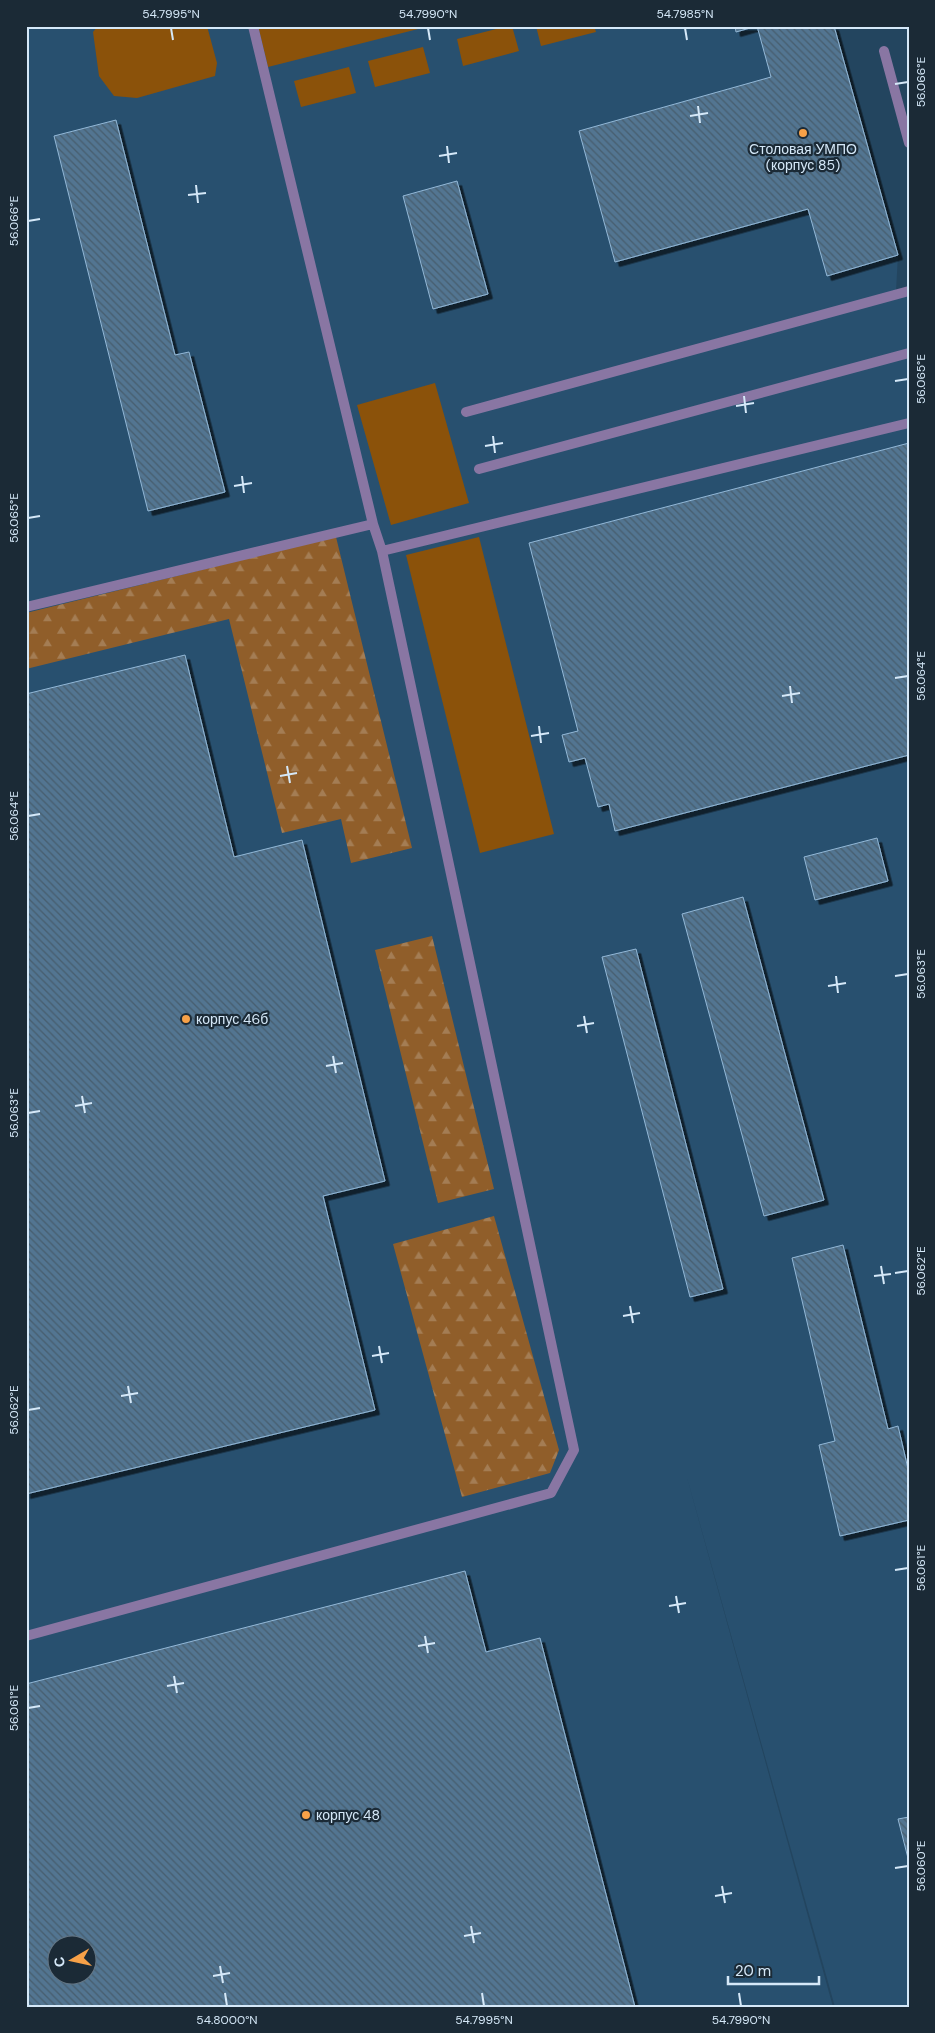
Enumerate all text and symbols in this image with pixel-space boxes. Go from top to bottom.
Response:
text: 54.7995°N [142,6,200,22]
text: 54.7990°N [399,6,457,22]
text: 54.7985°N [656,6,714,22]
text: 56.066°E [913,57,929,107]
marker: Столовая УМПО (корпус 85) [797,127,809,139]
place label: Столовая УМПО (корпус 85) [749,140,857,174]
text: 56.066°E [6,196,22,246]
text: 56.065°E [913,354,929,404]
text: 56.065°E [6,493,22,543]
text: 56.064°E [913,651,929,701]
text: 56.064°E [6,791,22,841]
text: 56.063°E [913,949,929,999]
place label: корпус 46б [196,1010,268,1028]
marker: корпус 46б [180,1013,192,1025]
text: 56.063°E [6,1088,22,1138]
text: 56.062°E [913,1246,929,1296]
text: 56.062°E [6,1385,22,1435]
text: 56.061°E [913,1544,929,1591]
text: 56.061°E [6,1684,22,1731]
place label: корпус 48 [316,1806,380,1824]
marker: корпус 48 [300,1809,312,1821]
text: 56.060°E [913,1840,929,1892]
north arrow [48,1936,98,1986]
scale bar [728,1953,819,1985]
text: С [49,1956,69,1968]
text: 20 m [735,1961,771,1981]
text: 54.8000°N [196,2012,258,2028]
text: 54.7995°N [455,2012,513,2028]
text: 54.7990°N [712,2012,770,2028]

